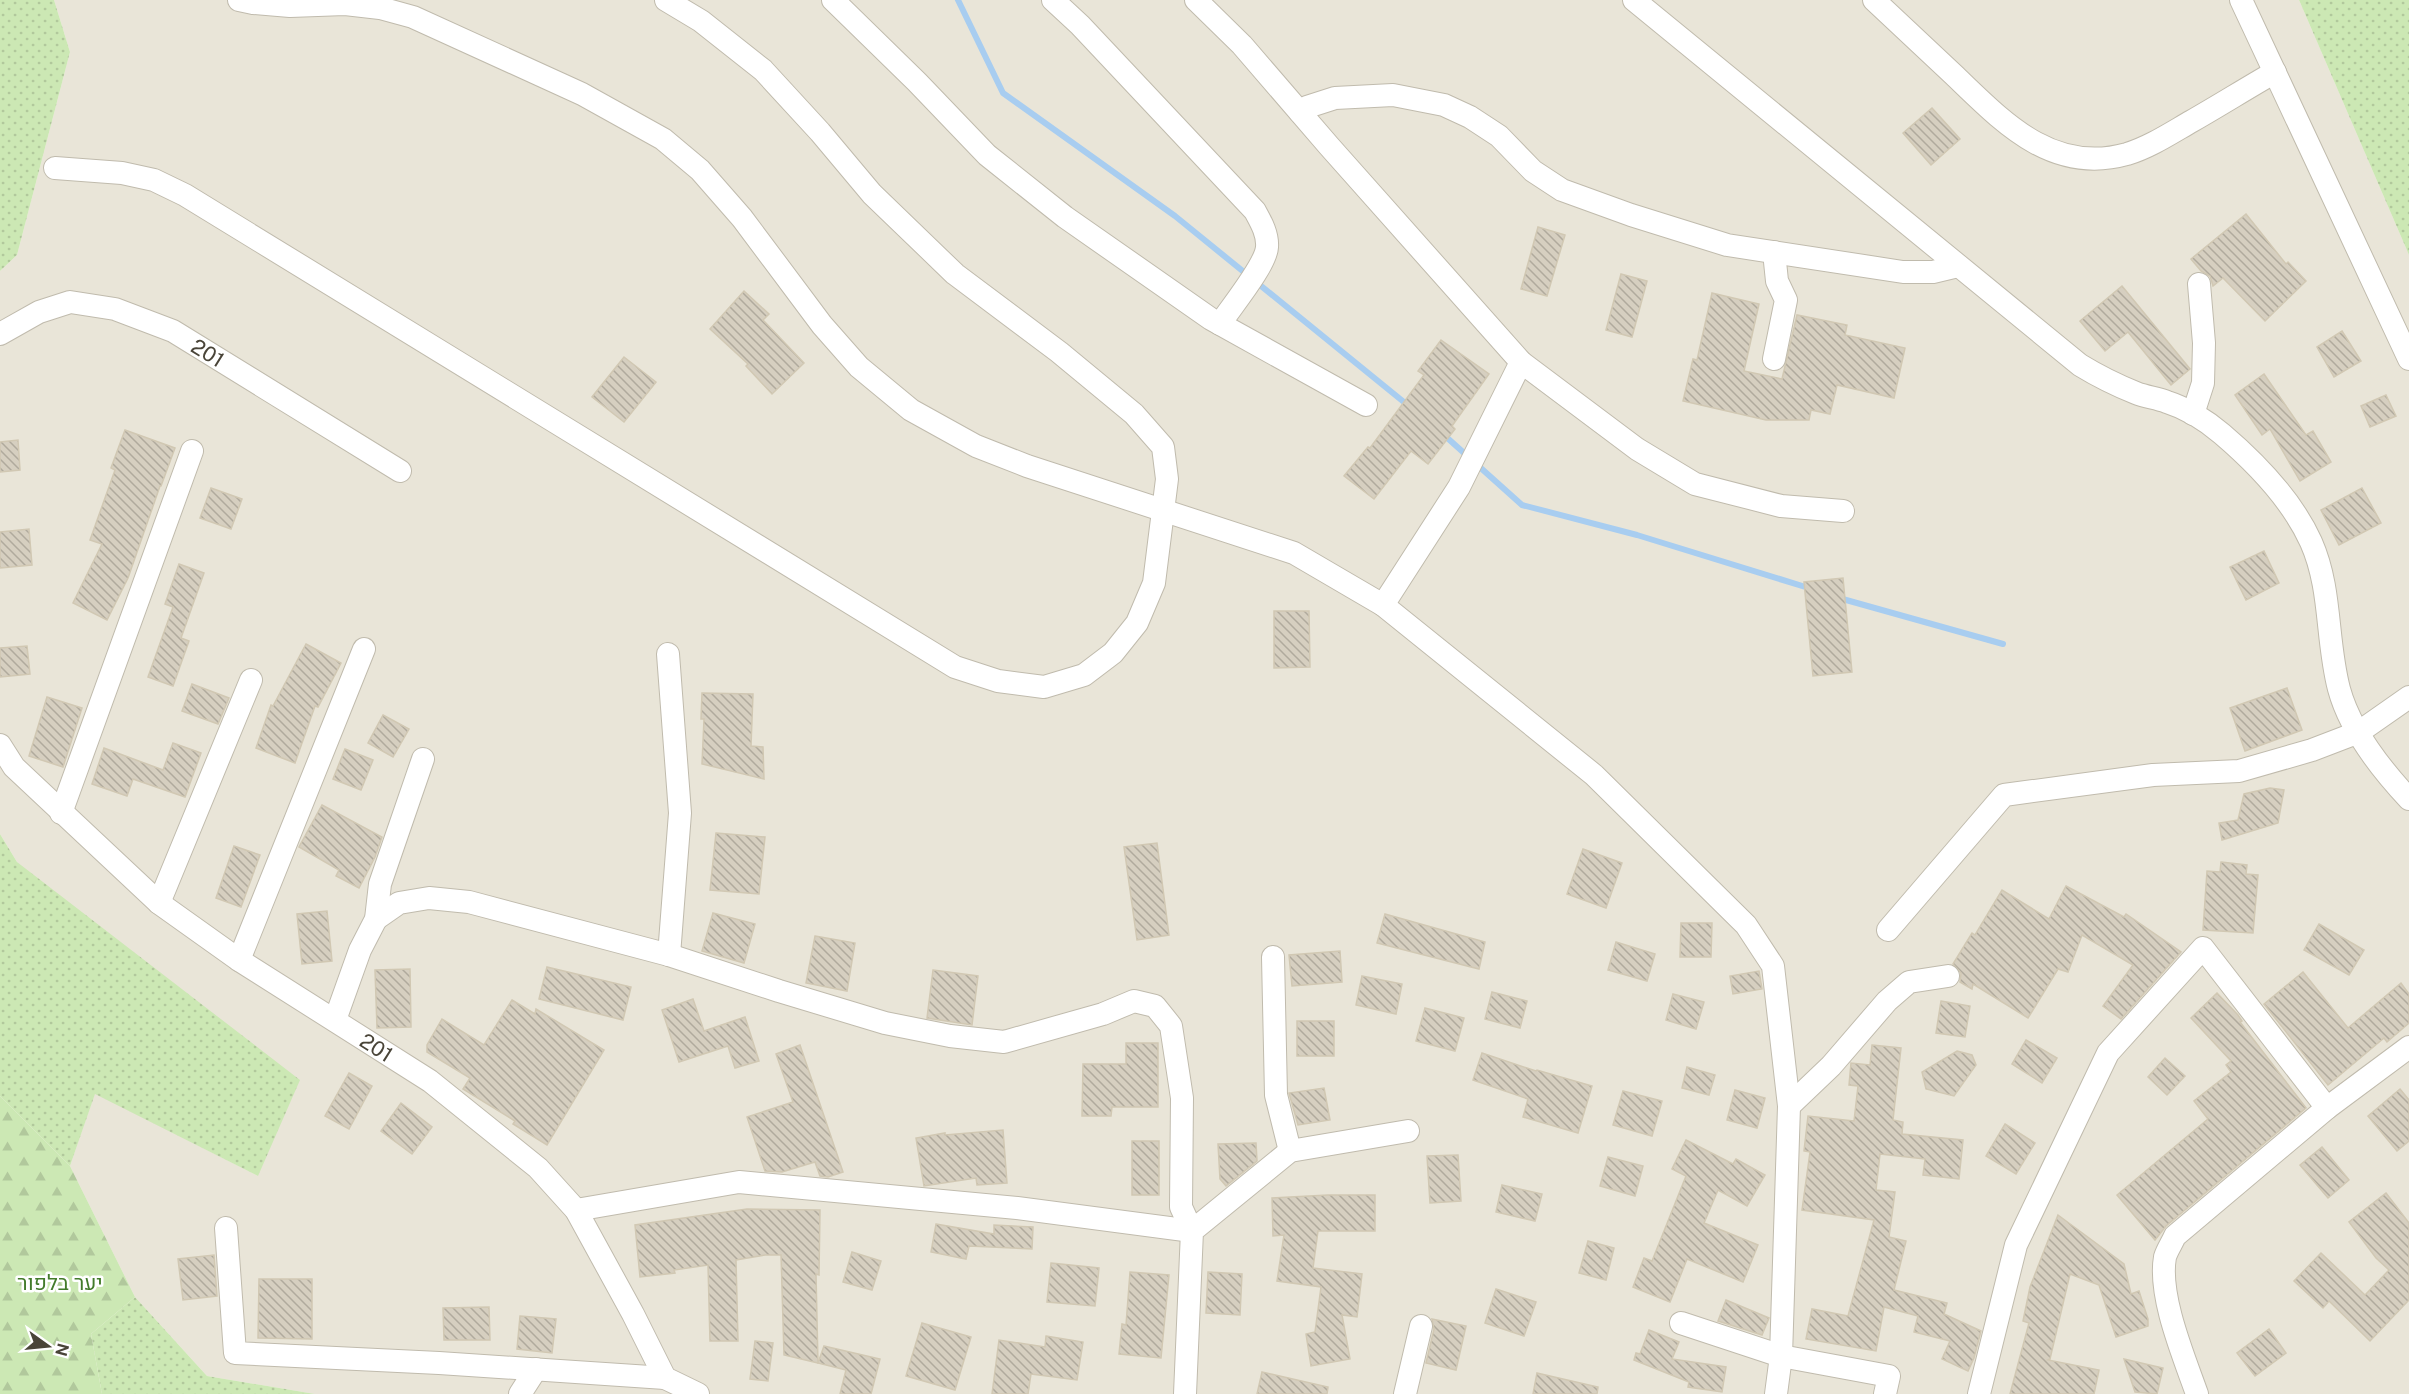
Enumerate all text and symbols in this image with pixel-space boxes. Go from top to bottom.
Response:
street label: 201 [187,333,229,372]
street label: 201 [356,1028,398,1067]
park label: יער בלפור [17,1270,103,1295]
north arrow [18,1316,78,1376]
text: N [51,1341,73,1358]

